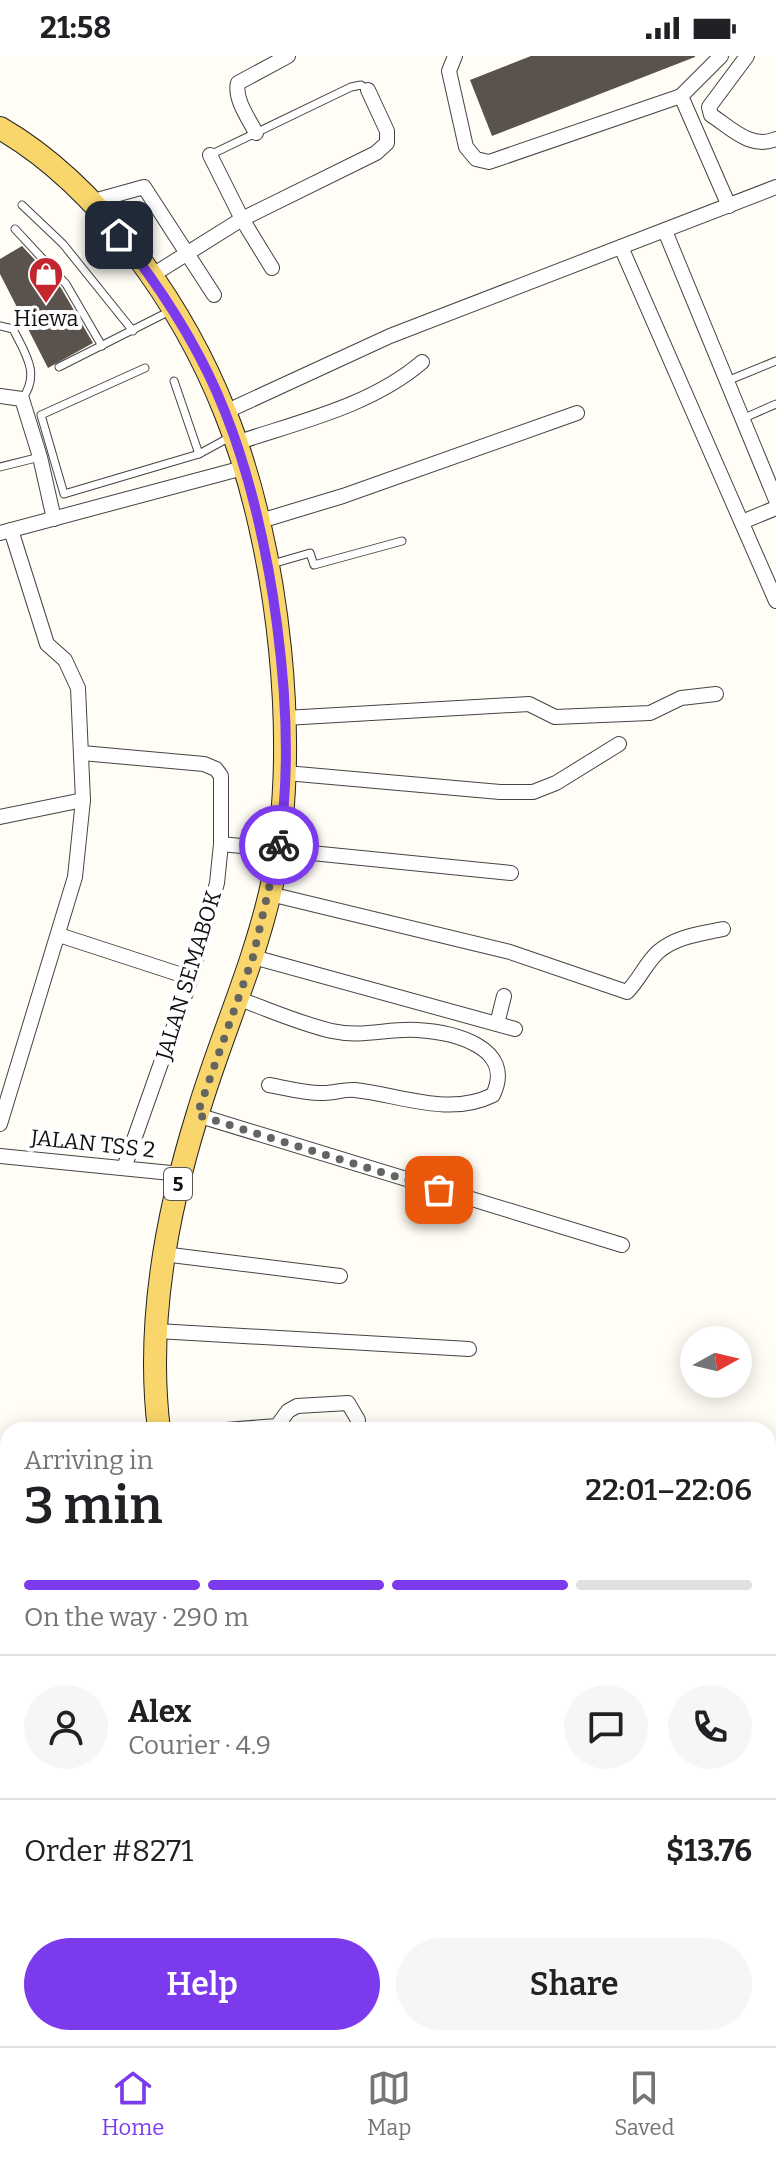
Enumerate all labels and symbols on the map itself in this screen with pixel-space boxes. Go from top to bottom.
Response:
pin [85,201,153,269]
shop icon: Hiewa [27,255,65,305]
place label: Hiewa [14,305,78,332]
courier [239,805,319,885]
street label: JALAN SEMABOK [150,887,227,1064]
street label: JALAN TSS 2 [29,1123,156,1163]
pin [405,1156,473,1224]
road number: 5 [164,1168,192,1200]
north arrow [680,1326,752,1398]

